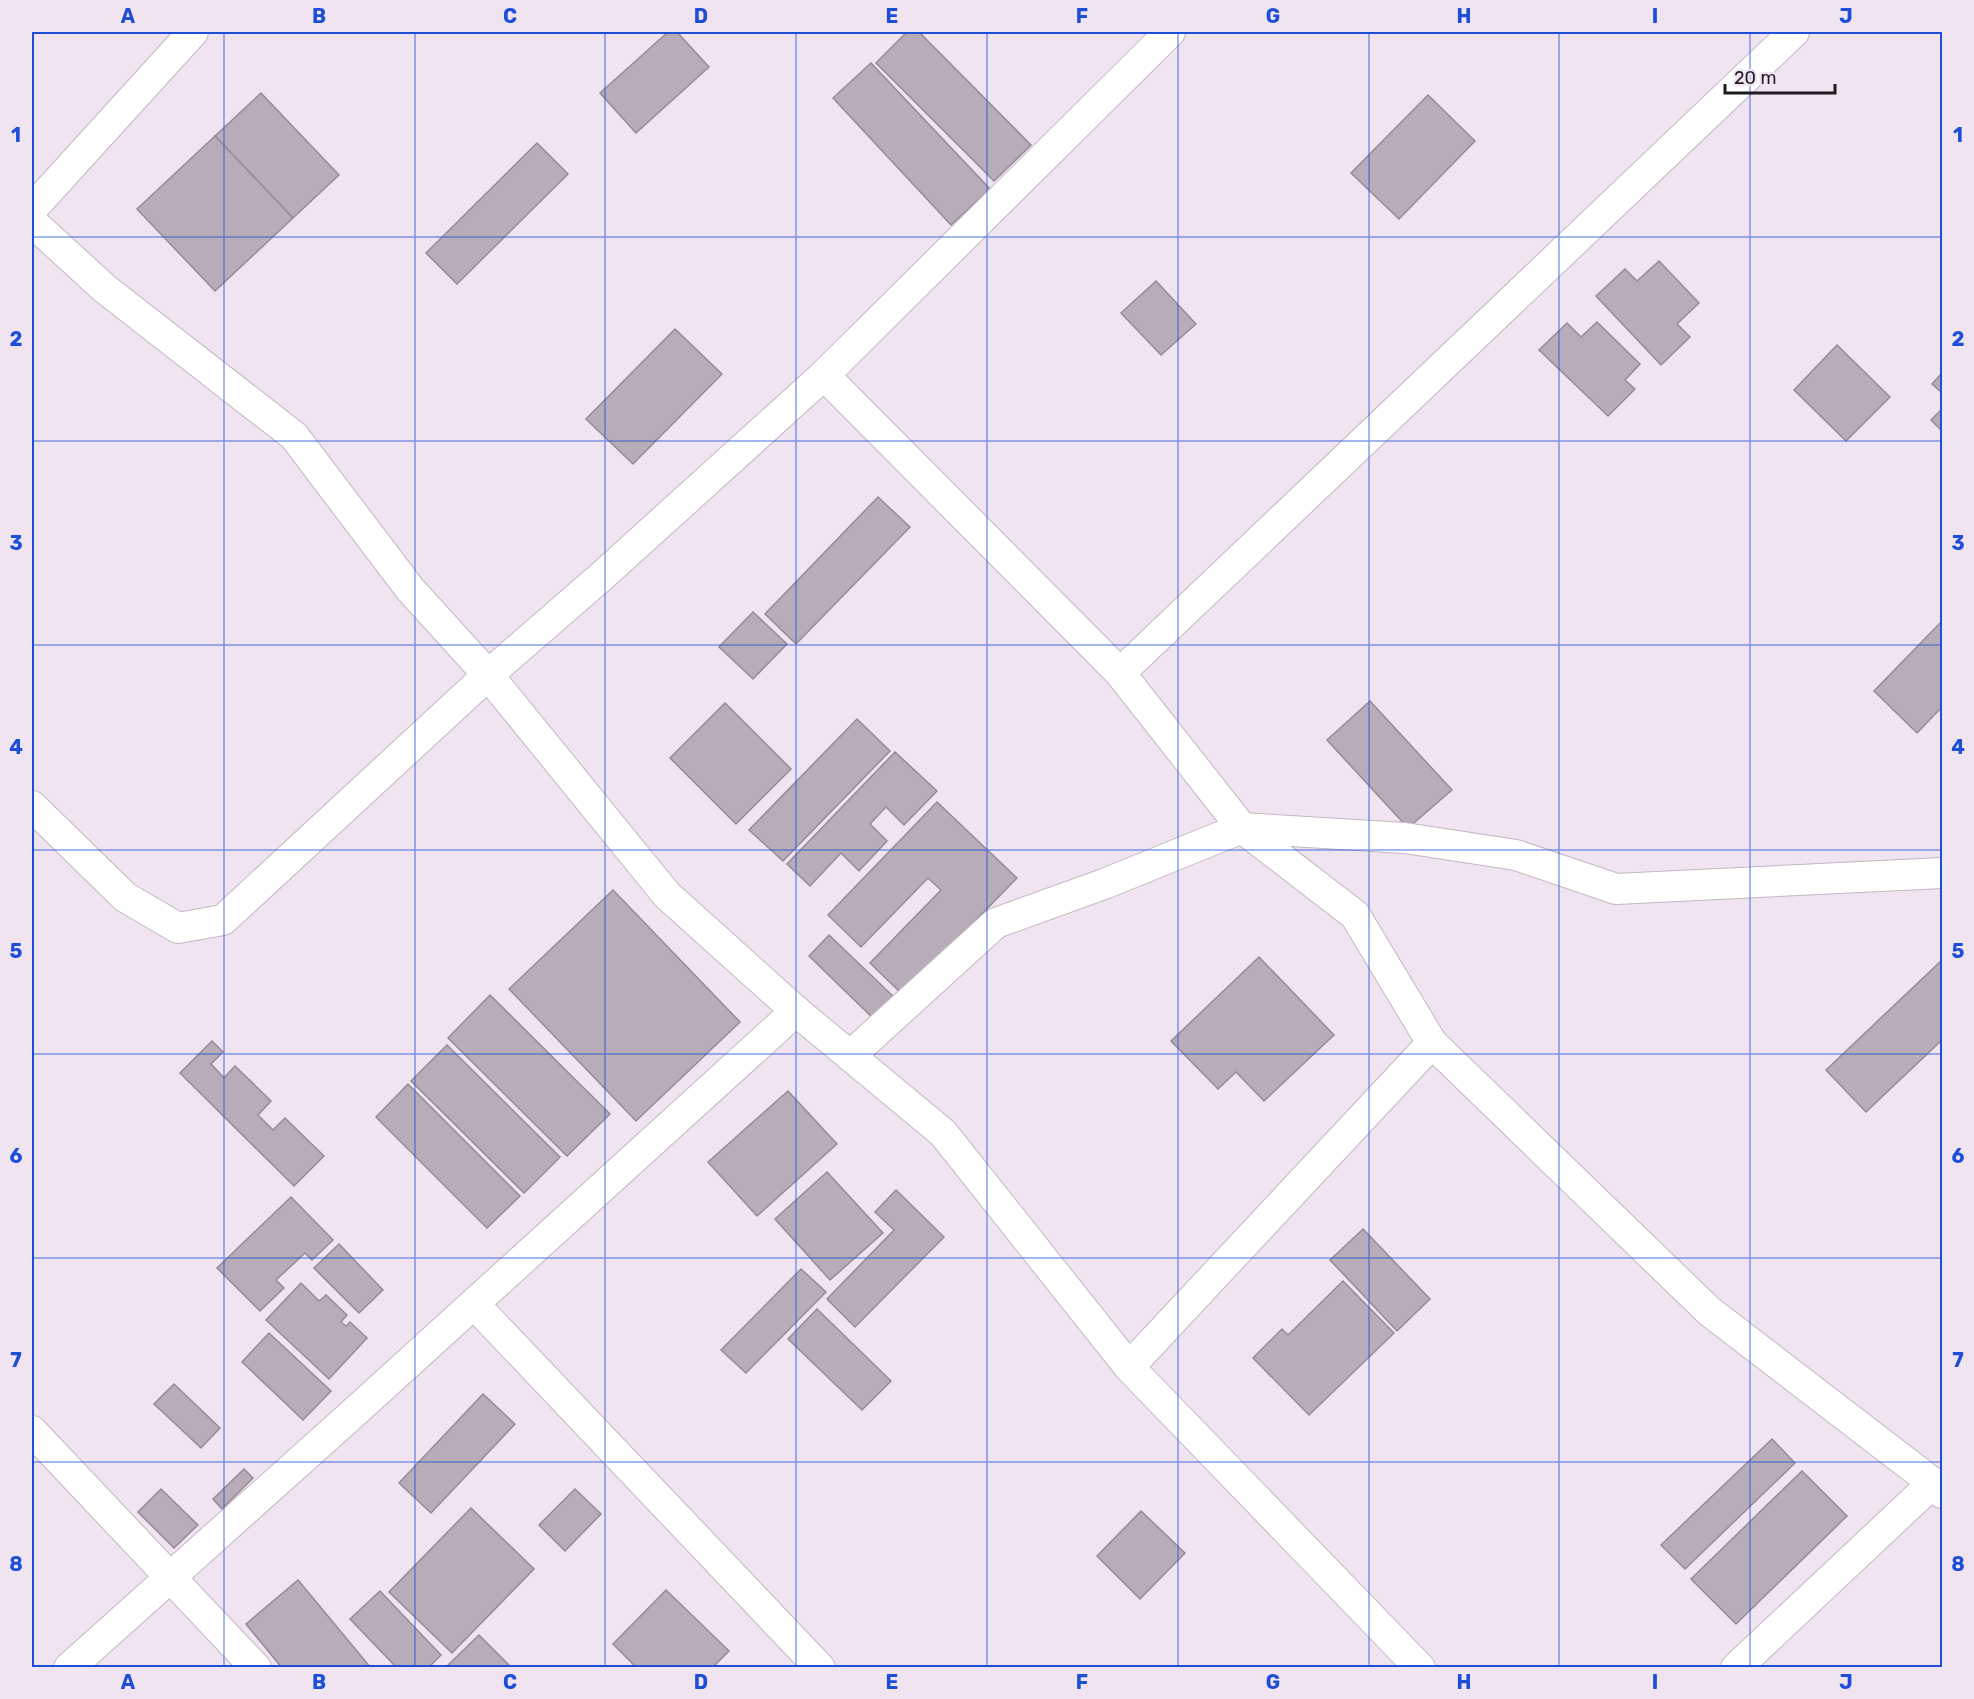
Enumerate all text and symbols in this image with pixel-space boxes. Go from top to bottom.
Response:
text: A [121,4,136,28]
text: B [312,4,326,28]
text: C [503,4,517,28]
text: D [694,4,708,28]
text: E [886,4,898,28]
text: F [1076,4,1088,28]
text: G [1266,4,1280,28]
text: H [1457,4,1471,28]
text: I [1652,4,1658,28]
text: J [1839,4,1853,28]
scale bar [1725,57,1834,95]
text: 20 m [1734,67,1776,89]
text: 1 [11,123,21,147]
text: 1 [1953,123,1963,147]
text: 2 [10,327,23,351]
text: 2 [1952,327,1965,351]
text: 3 [9,531,23,555]
text: 3 [1951,531,1965,555]
text: 4 [9,735,23,759]
text: 4 [1951,735,1965,759]
text: 5 [10,939,23,963]
text: 5 [1952,939,1965,963]
text: 6 [9,1144,23,1168]
text: 6 [1951,1144,1965,1168]
text: 7 [10,1348,22,1372]
text: 7 [1952,1348,1964,1372]
text: 8 [9,1552,23,1576]
text: 8 [1951,1552,1965,1576]
text: A [121,1670,136,1694]
text: B [312,1670,326,1694]
text: C [503,1670,517,1694]
text: D [694,1670,708,1694]
text: E [886,1670,898,1694]
text: F [1076,1670,1088,1694]
text: G [1266,1670,1280,1694]
text: H [1457,1670,1471,1694]
text: I [1652,1670,1658,1694]
text: J [1839,1670,1853,1694]

